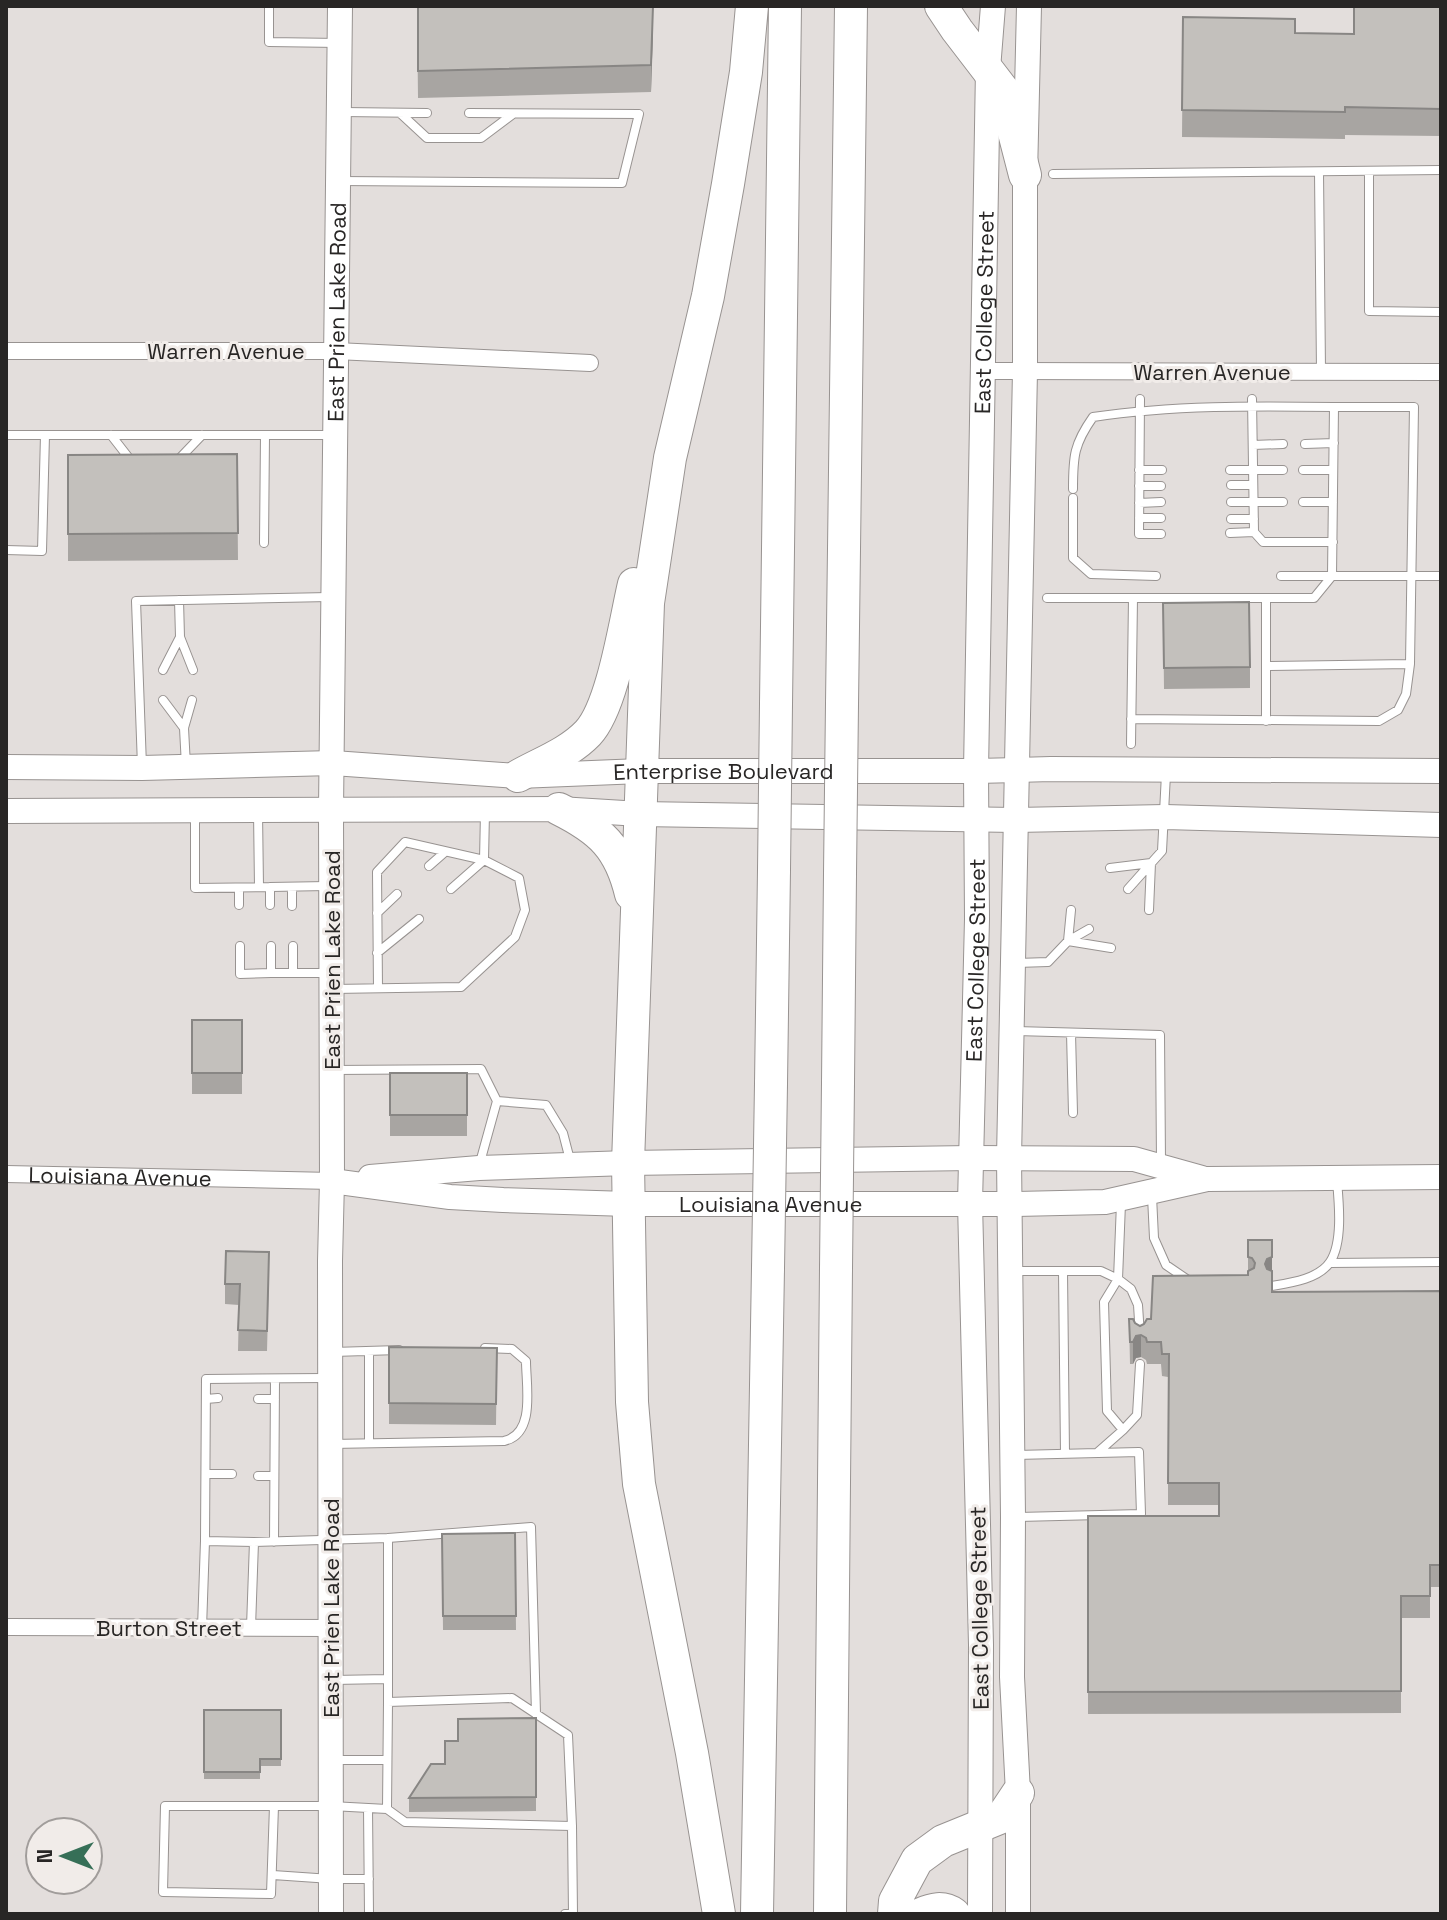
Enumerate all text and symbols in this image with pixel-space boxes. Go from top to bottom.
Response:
street label: East Prien Lake Road [321,202,352,422]
street label: East College Street [968,210,1000,414]
street label: Warren Avenue [147,337,305,365]
street label: Warren Avenue [1133,358,1291,386]
street label: Enterprise Boulevard [612,757,834,786]
street label: East Prien Lake Road [318,850,346,1070]
street label: East College Street [959,858,991,1062]
street label: Louisiana Avenue [28,1160,212,1192]
street label: Louisiana Avenue [679,1190,862,1218]
street label: East Prien Lake Road [317,1498,345,1718]
street label: East College Street [963,1506,995,1710]
street label: Burton Street [96,1614,242,1642]
north arrow [24,1816,104,1896]
text: N [30,1849,58,1863]

